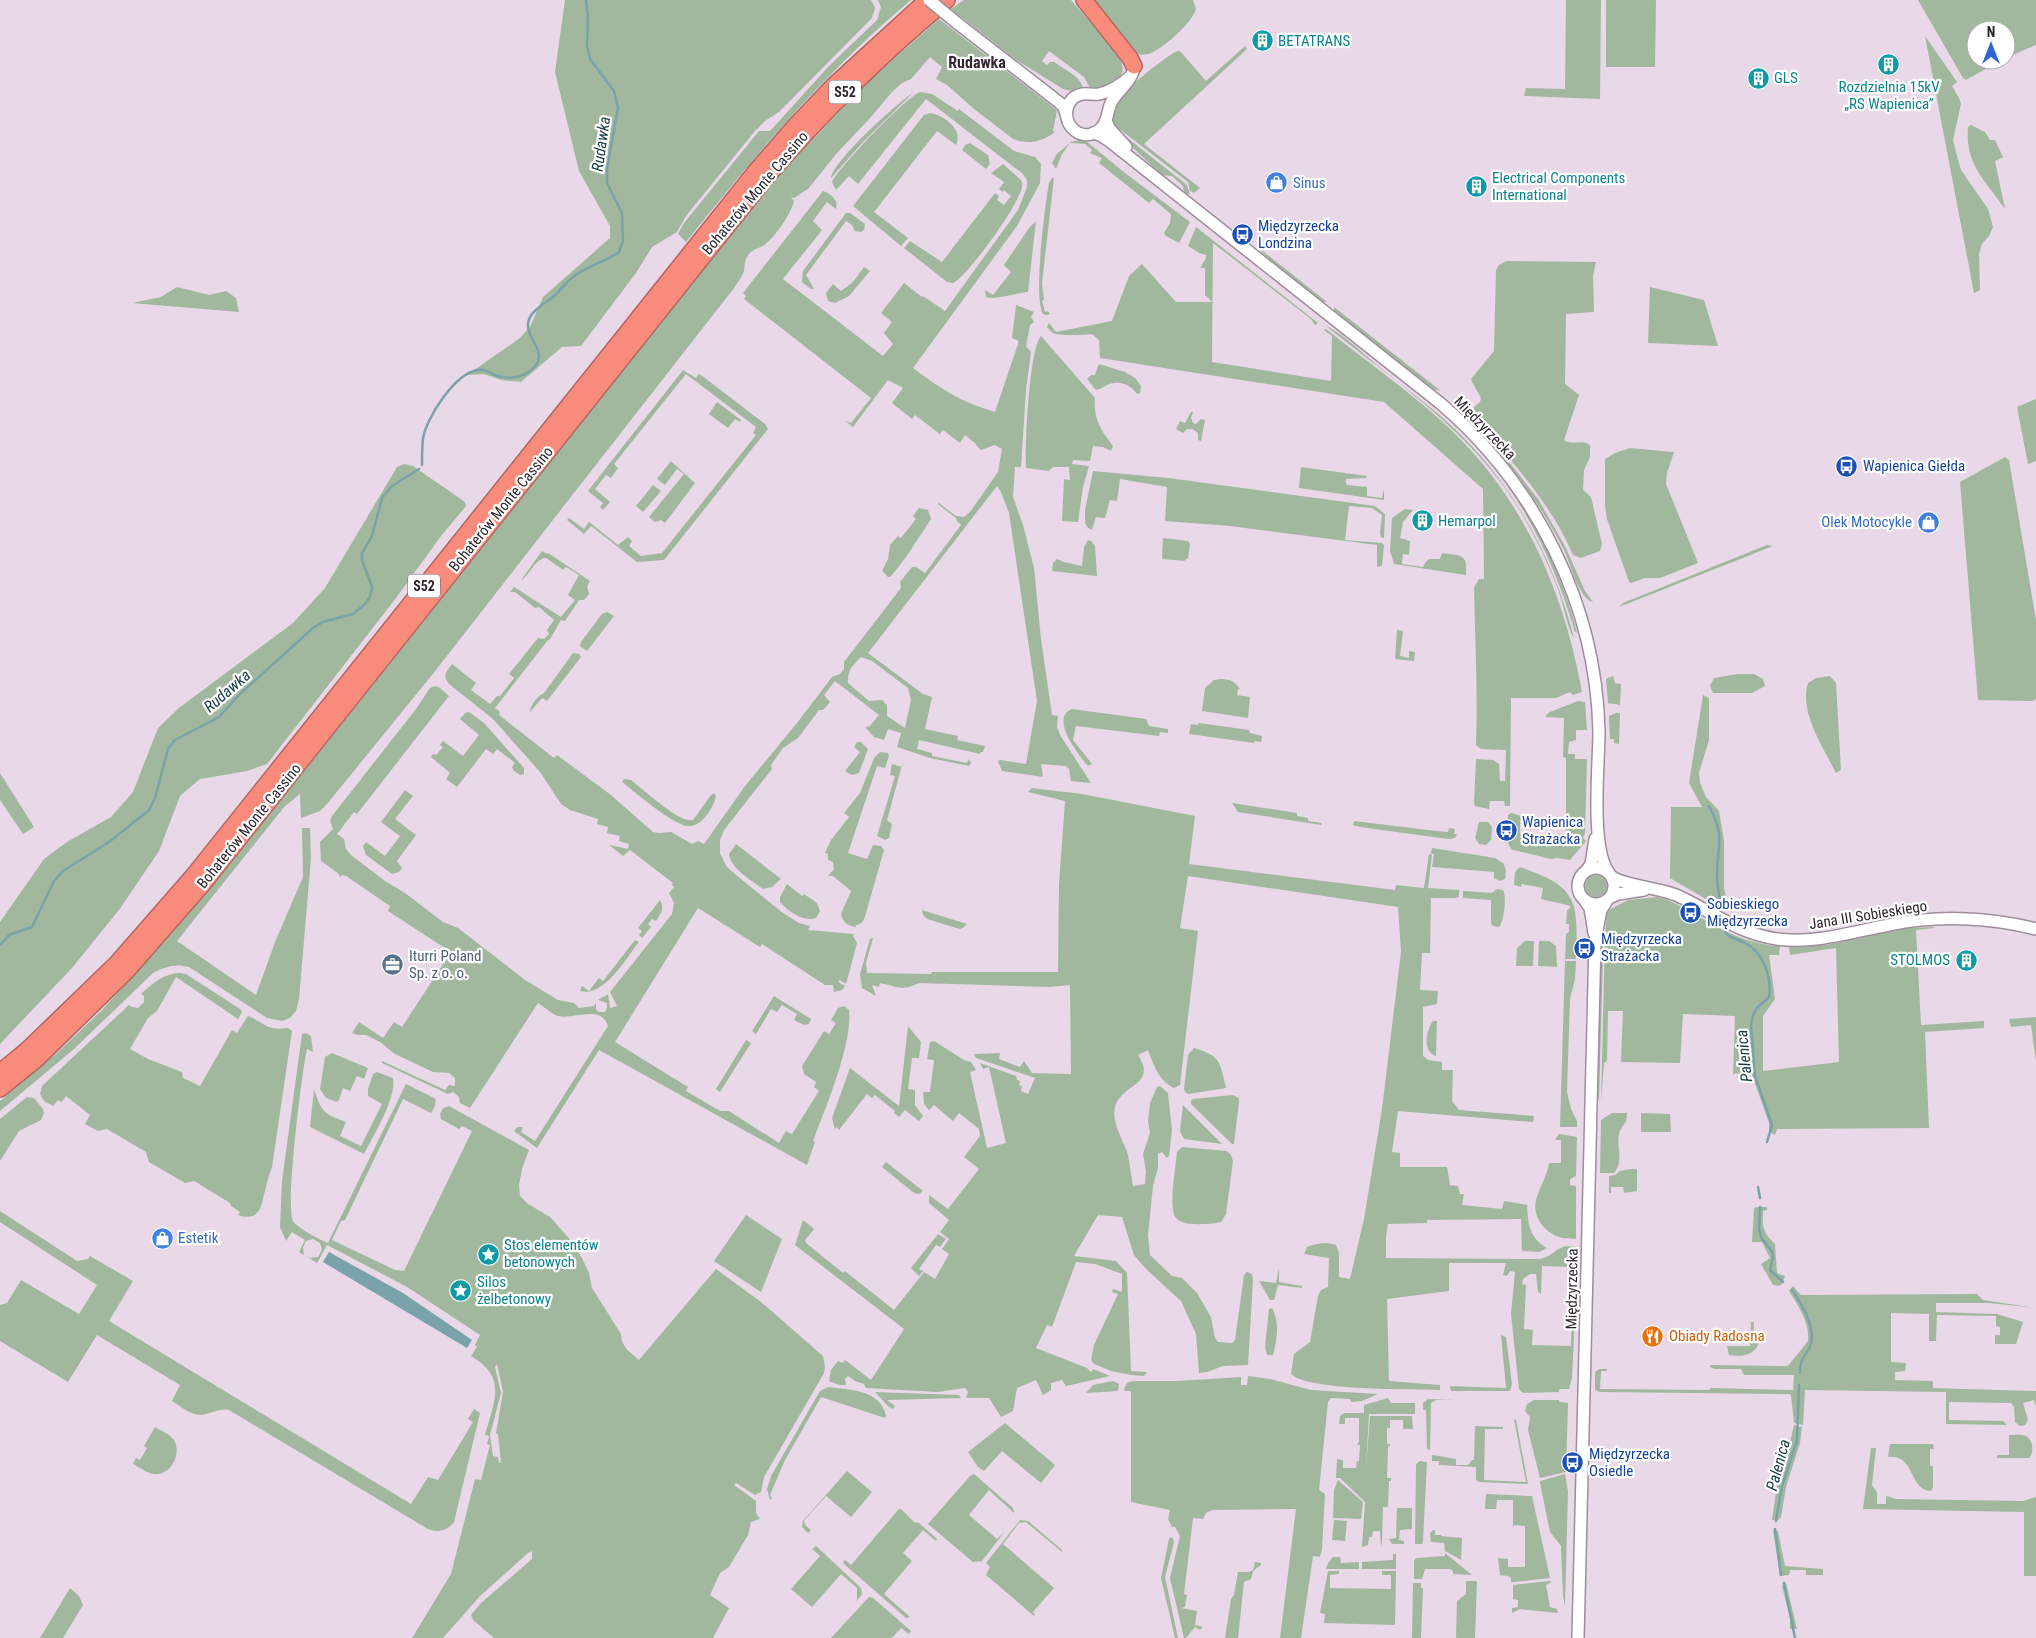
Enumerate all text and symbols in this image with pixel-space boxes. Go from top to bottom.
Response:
north arrow [1966,20,2016,70]
text: N [1987,24,1995,40]
building icon: BETATRANS [1250,29,1274,53]
place label: BETATRANS [1278,32,1350,50]
building icon: Rozdzielnia 15kV „RS Wapienica” [1877,52,1901,76]
district label: Rudawka [948,53,1006,72]
building icon: GLS [1746,66,1770,90]
place label: GLS [1774,69,1798,87]
place label: Rozdzielnia 15kV „RS Wapienica” [1838,78,1940,113]
road number: S52 [829,80,861,104]
water label: Rudawka [588,115,614,173]
street label: Bohaterów Monte Cassino [698,128,812,258]
place label: Electrical Components International [1492,169,1626,204]
shop icon: Sinus [1265,171,1289,195]
place label: Sinus [1293,174,1326,192]
building icon: Electrical Components International [1464,175,1488,199]
place label: Międzyrzecka Londzina [1258,217,1339,252]
bus stop icon: Międzyrzecka Londzina [1230,223,1254,247]
street label: Międzyrzecka [1450,393,1520,463]
street label: Bohaterów Monte Cassino [445,443,557,575]
bus stop icon: Wapienica Giełda [1835,454,1859,478]
place label: Wapienica Giełda [1863,457,1965,475]
building icon: Hemarpol [1410,509,1434,533]
shop icon: Olek Motocykle [1916,510,1940,534]
place label: Hemarpol [1438,512,1496,530]
place label: Olek Motocykle [1821,513,1912,531]
road number: S52 [408,574,440,598]
water label: Rudawka [200,666,254,716]
street label: Bohaterów Monte Cassino [193,760,305,892]
place label: Wapienica Strażacka [1522,813,1583,848]
bus stop icon: Wapienica Strażacka [1494,819,1518,843]
place label: Sobieskiego Międzyrzecka [1707,895,1788,930]
street label: Jana III Sobieskiego [1808,897,1928,933]
bus stop icon: Sobieskiego Międzyrzecka [1679,901,1703,925]
place label: Międzyrzecka Strażacka [1601,930,1682,965]
bus stop icon: Międzyrzecka Strażacka [1573,936,1597,960]
place label: Iturri Poland Sp. z o. o. [409,947,482,982]
building icon: STOLMOS [1954,948,1978,972]
place label: STOLMOS [1890,951,1950,969]
office icon: Iturri Poland Sp. z o. o. [381,953,405,977]
water label: Palenica [1732,1029,1756,1083]
shop icon: Estetik [150,1226,174,1250]
place label: Estetik [178,1229,219,1247]
place label: Stos elementów betonowych [504,1236,599,1271]
place icon: Stos elementów betonowych [476,1242,500,1266]
street label: Międzyrzecka [1562,1248,1582,1330]
place label: Silos żelbetonowy [477,1273,551,1308]
place icon: Silos żelbetonowy [449,1279,473,1303]
restaurant icon: Obiady Radosna [1641,1324,1665,1348]
place label: Obiady Radosna [1669,1327,1765,1345]
water label: Palenica [1762,1437,1794,1493]
place label: Międzyrzecka Osiedle [1589,1445,1670,1480]
bus stop icon: Międzyrzecka Osiedle [1561,1451,1585,1475]

